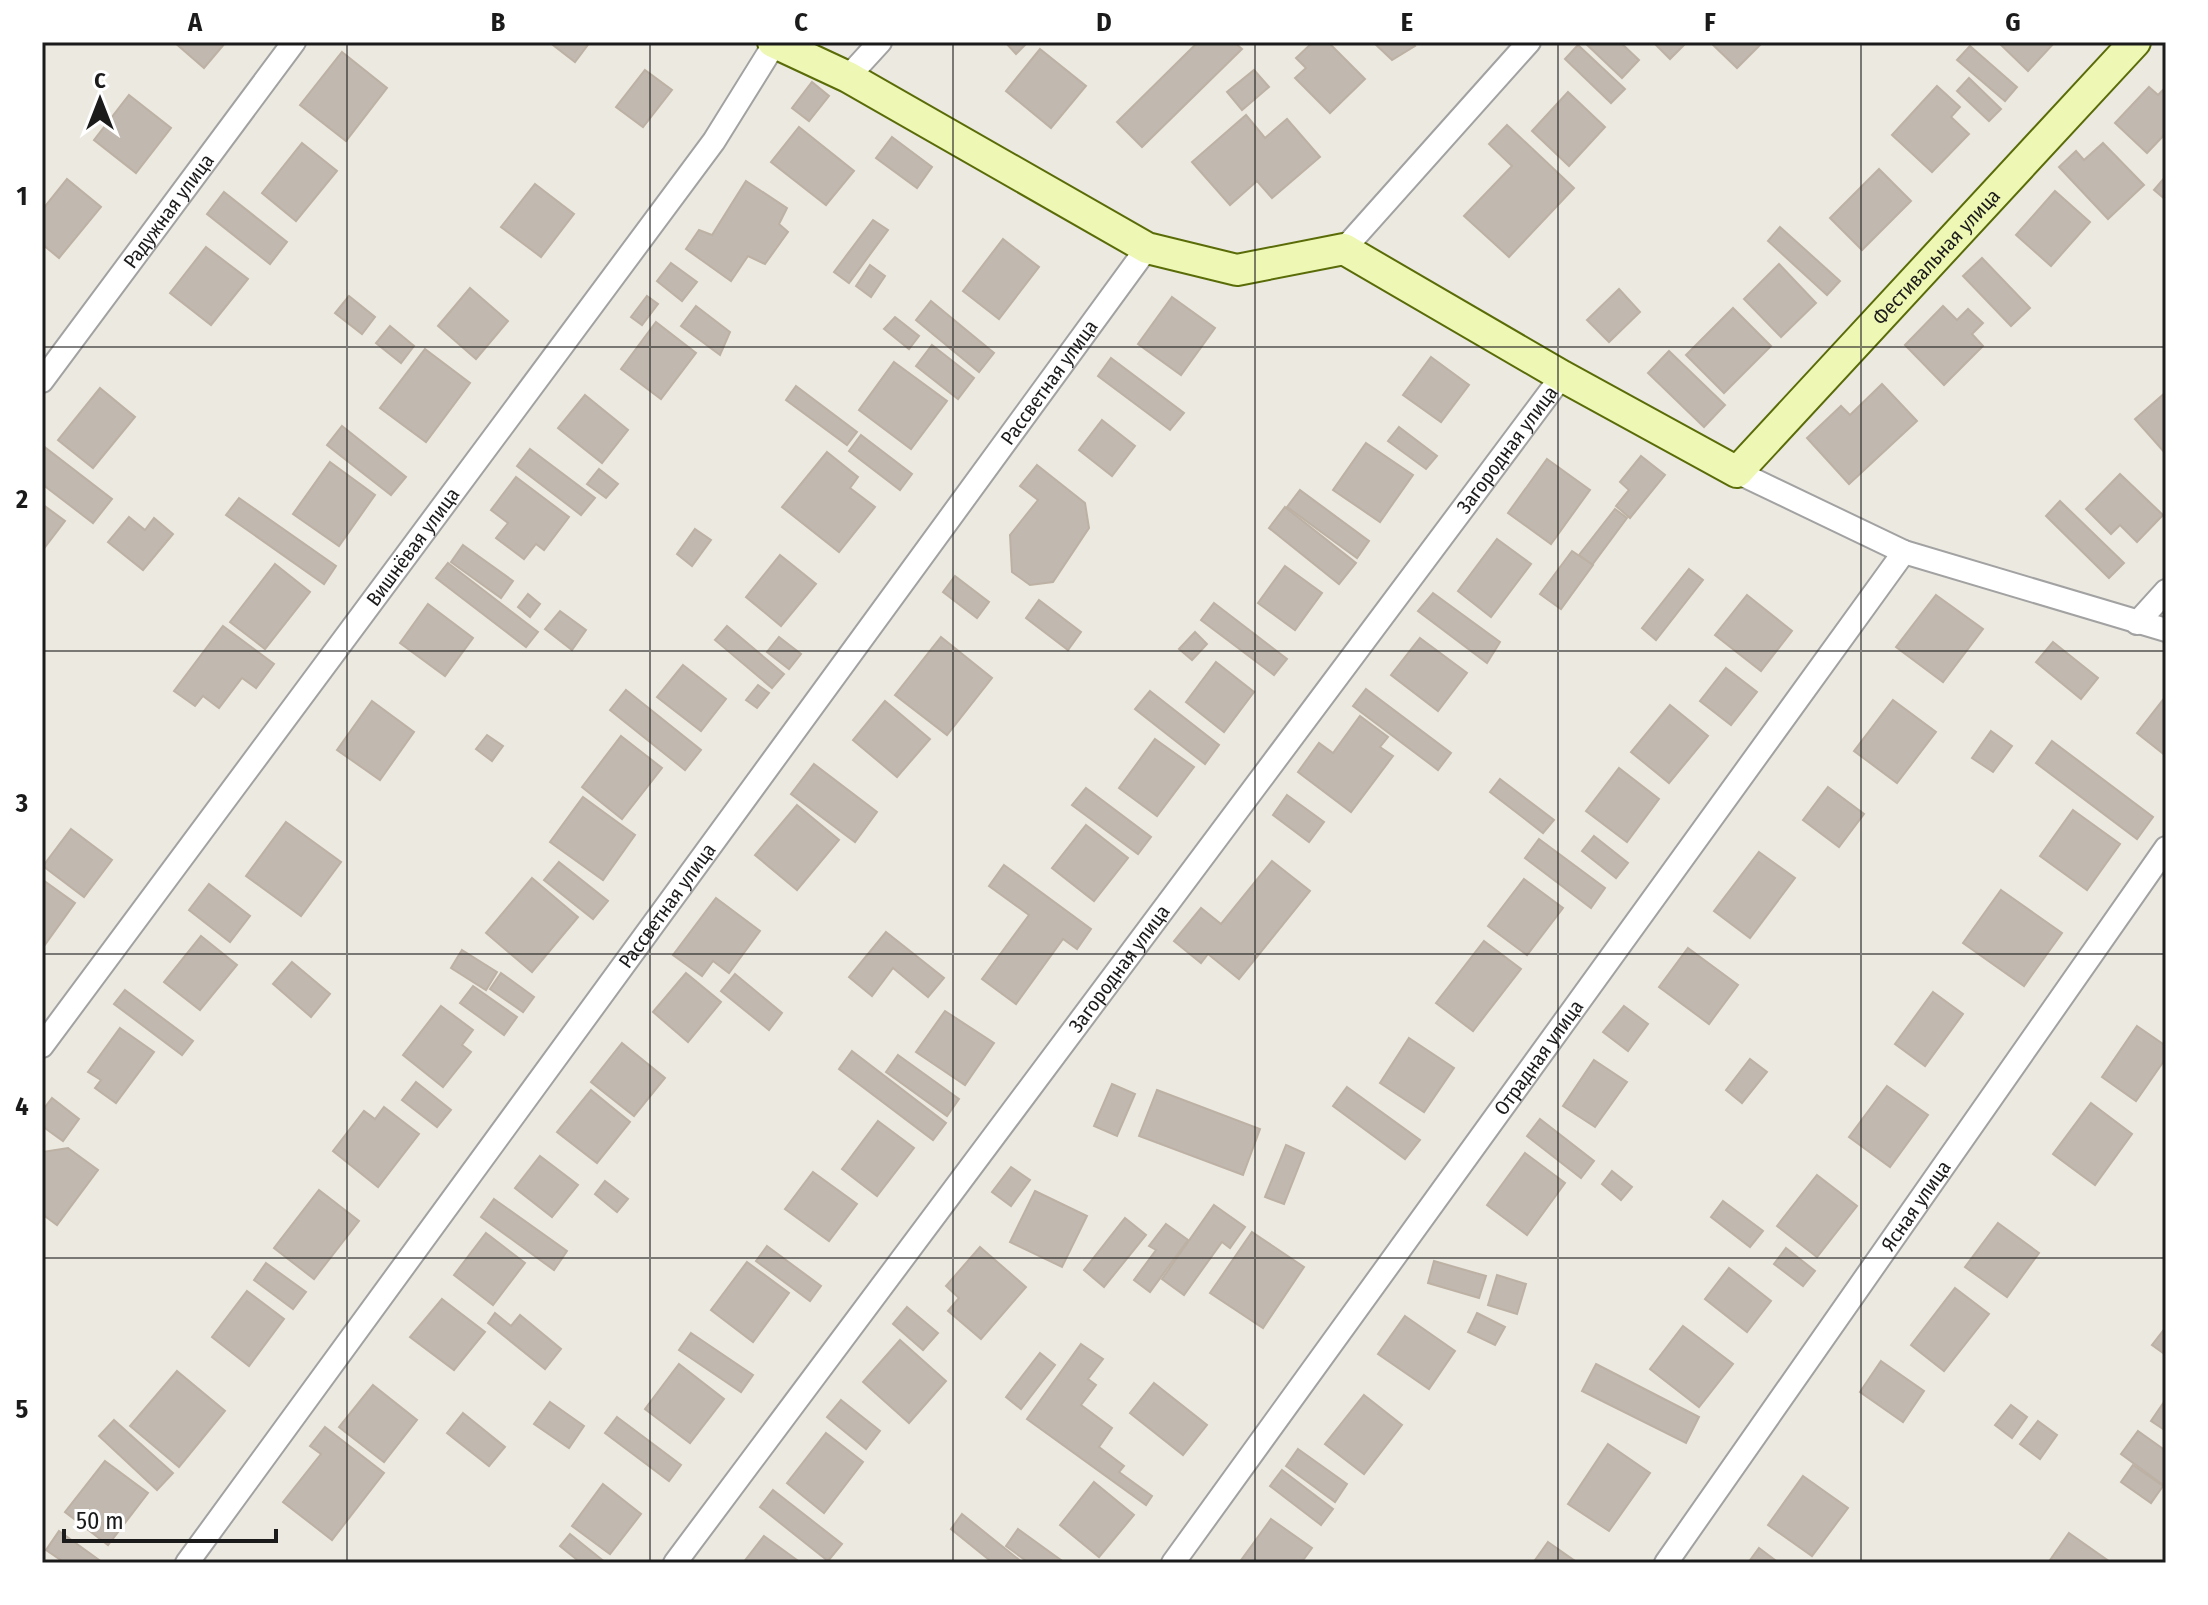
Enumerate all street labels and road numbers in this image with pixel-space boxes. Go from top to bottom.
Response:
street label: Радужная улица [118,149,219,273]
street label: Фестивальная улица [1867,184,2005,330]
street label: Рассветная улица [995,315,1103,449]
street label: Загородная улица [1452,381,1563,518]
street label: Вишнёвая улица [361,483,464,610]
street label: Рассветная улица [613,838,721,973]
street label: Загородная улица [1064,900,1175,1037]
street label: Отрадная улица [1489,995,1588,1120]
street label: Ясная улица [1876,1156,1956,1256]

